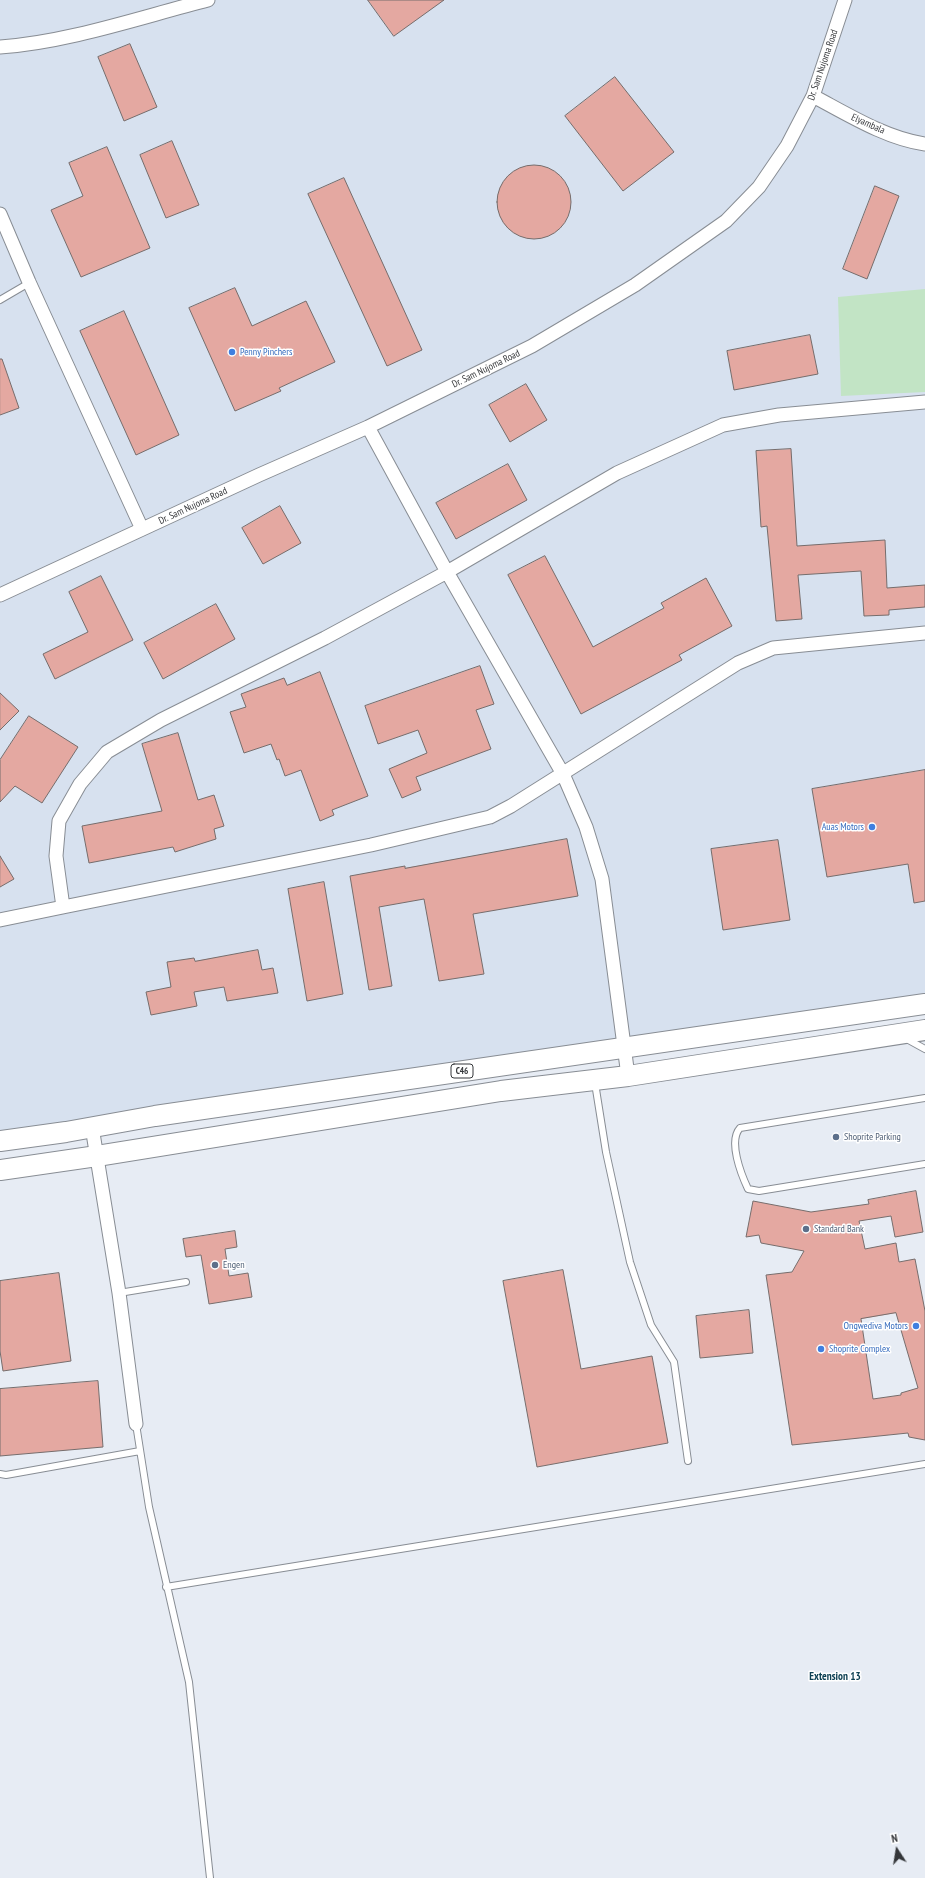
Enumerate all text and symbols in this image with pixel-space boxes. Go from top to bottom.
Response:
street label: Dr. Sam Nujoma Road [805,28,841,102]
street label: Elyambala [849,111,887,137]
place label: Penny Pinchers [240,346,292,358]
marker: Penny Pinchers [227,347,237,357]
street label: Dr. Sam Nujoma Road [450,347,522,391]
street label: Dr. Sam Nujoma Road [157,485,229,527]
place label: Auas Motors [822,821,864,833]
marker: Auas Motors [867,822,877,832]
road number: C46 [451,1064,473,1078]
place label: Shoprite Parking [844,1131,901,1143]
marker: Shoprite Parking [831,1132,841,1142]
place label: Standard Bank [814,1223,864,1235]
marker: Standard Bank [801,1224,811,1234]
place label: Engen [223,1259,245,1271]
marker: Engen [210,1260,220,1270]
place label: Ongwediva Motors [844,1320,908,1332]
marker: Ongwediva Motors [911,1321,921,1331]
place label: Shoprite Complex [829,1343,890,1355]
marker: Shoprite Complex [816,1344,826,1354]
district label: Extension 13 [809,1670,861,1684]
north arrow [877,1830,917,1870]
text: N [890,1831,899,1846]

